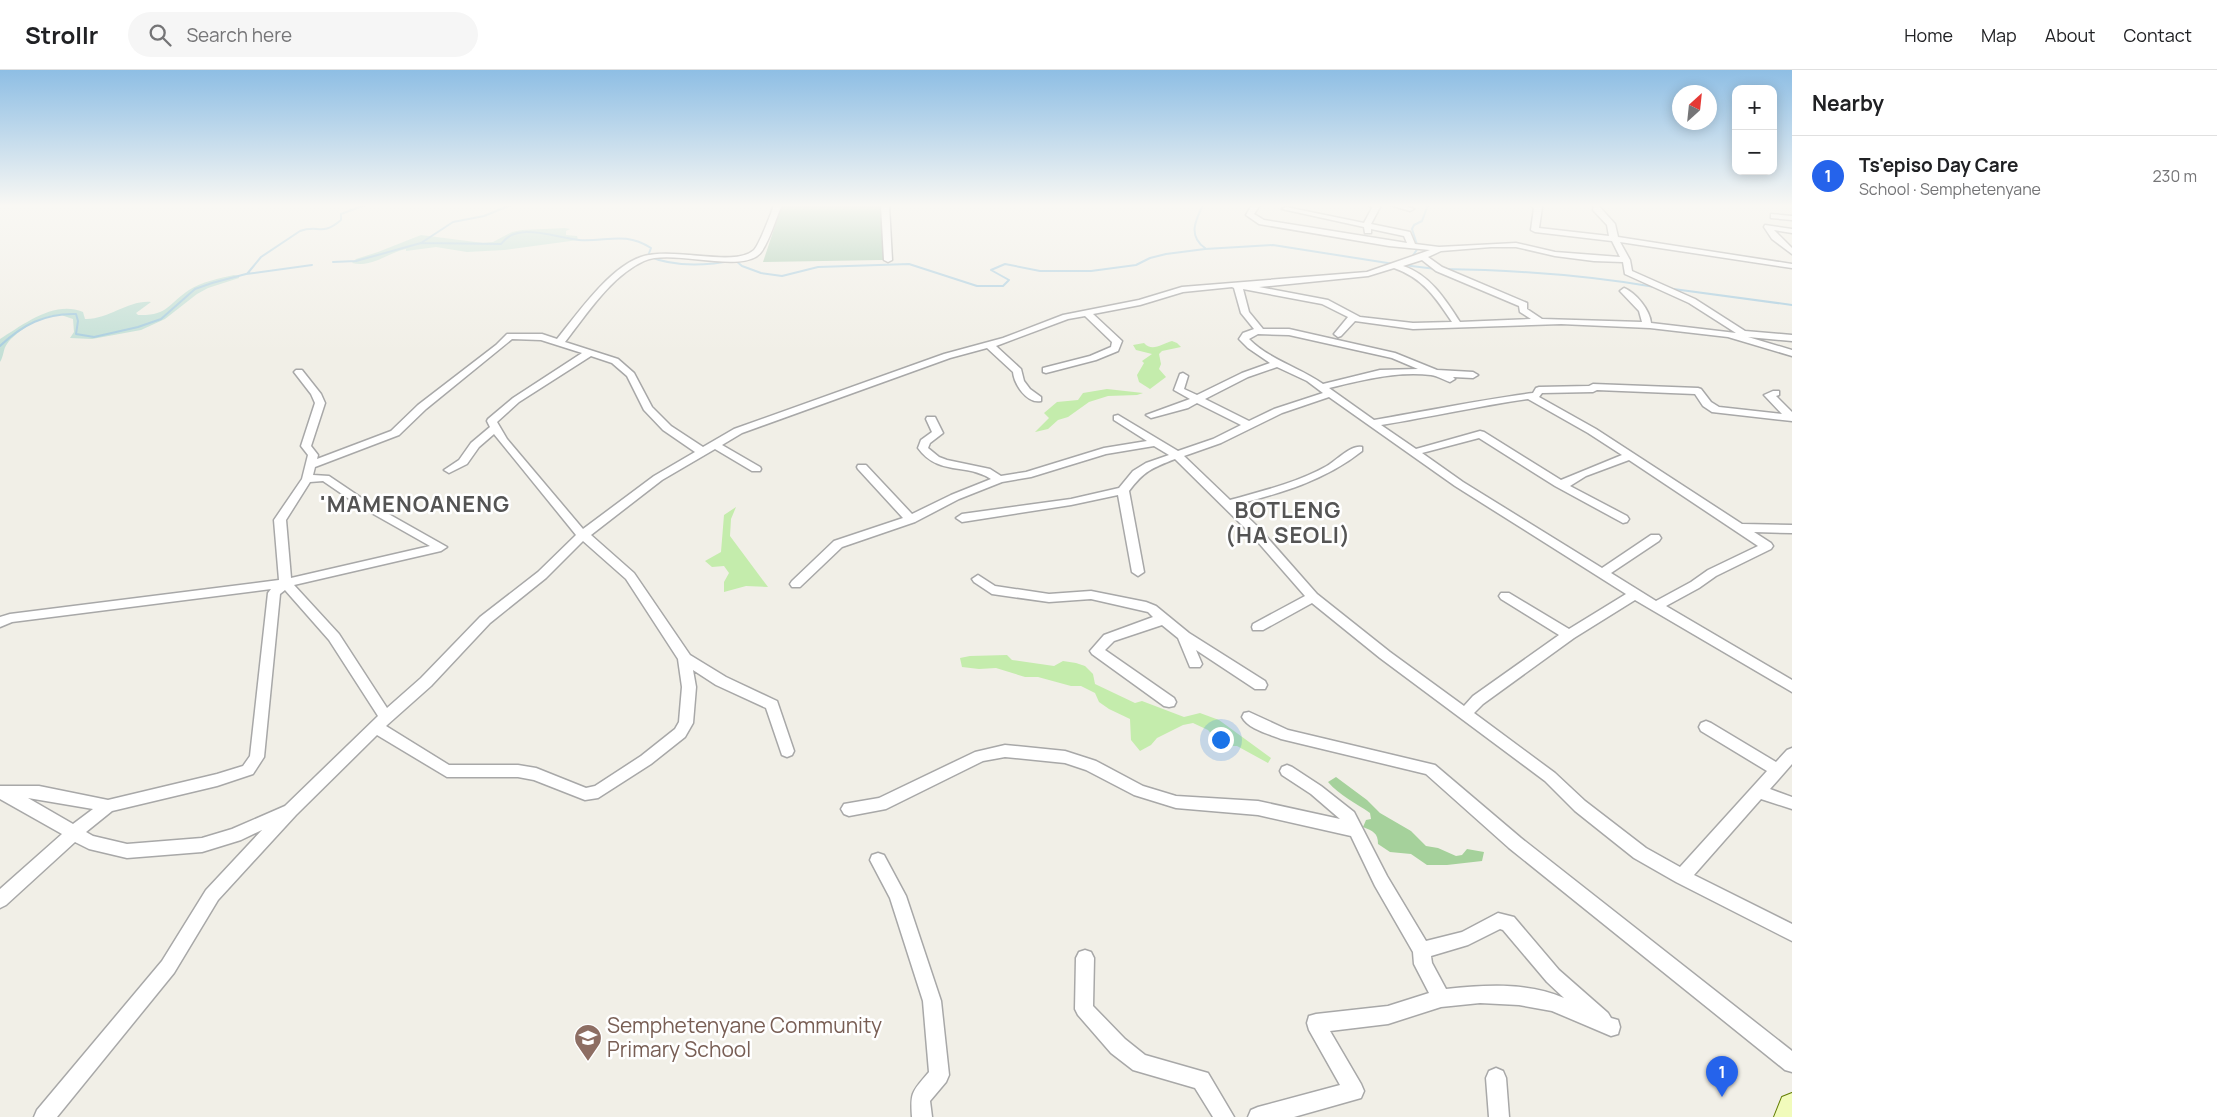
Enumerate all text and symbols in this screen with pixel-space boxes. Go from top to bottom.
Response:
search box [128,12,478,57]
text: Strollr [25,18,98,51]
icon: search [146,21,174,49]
text: Search here [186,22,292,48]
text: Home [1904,23,1953,47]
text: Map [1981,23,2017,47]
text: About [2045,23,2095,47]
text: Contact [2123,23,2192,47]
north arrow [1672,85,1717,130]
map controls [1732,85,1777,175]
button: + [1732,85,1777,130]
text: Nearby [1812,89,1884,117]
button: − [1732,130,1777,175]
text: Ts'episo Day Care [1859,152,2019,178]
text: 1 [1824,165,1832,187]
text: 230 m [2153,165,2197,187]
text: School · Semphetenyane [1859,178,2041,200]
district label: 'MAMENOANENG [320,489,510,519]
district label: BOTLENG (HA SEOLI) [1225,495,1351,550]
your location [1208,727,1234,753]
place label: Semphetenyane Community Primary School [607,1011,882,1063]
school or university icon: Semphetenyane Community Primary School [573,1023,603,1062]
pin: 1 [1706,1056,1738,1097]

